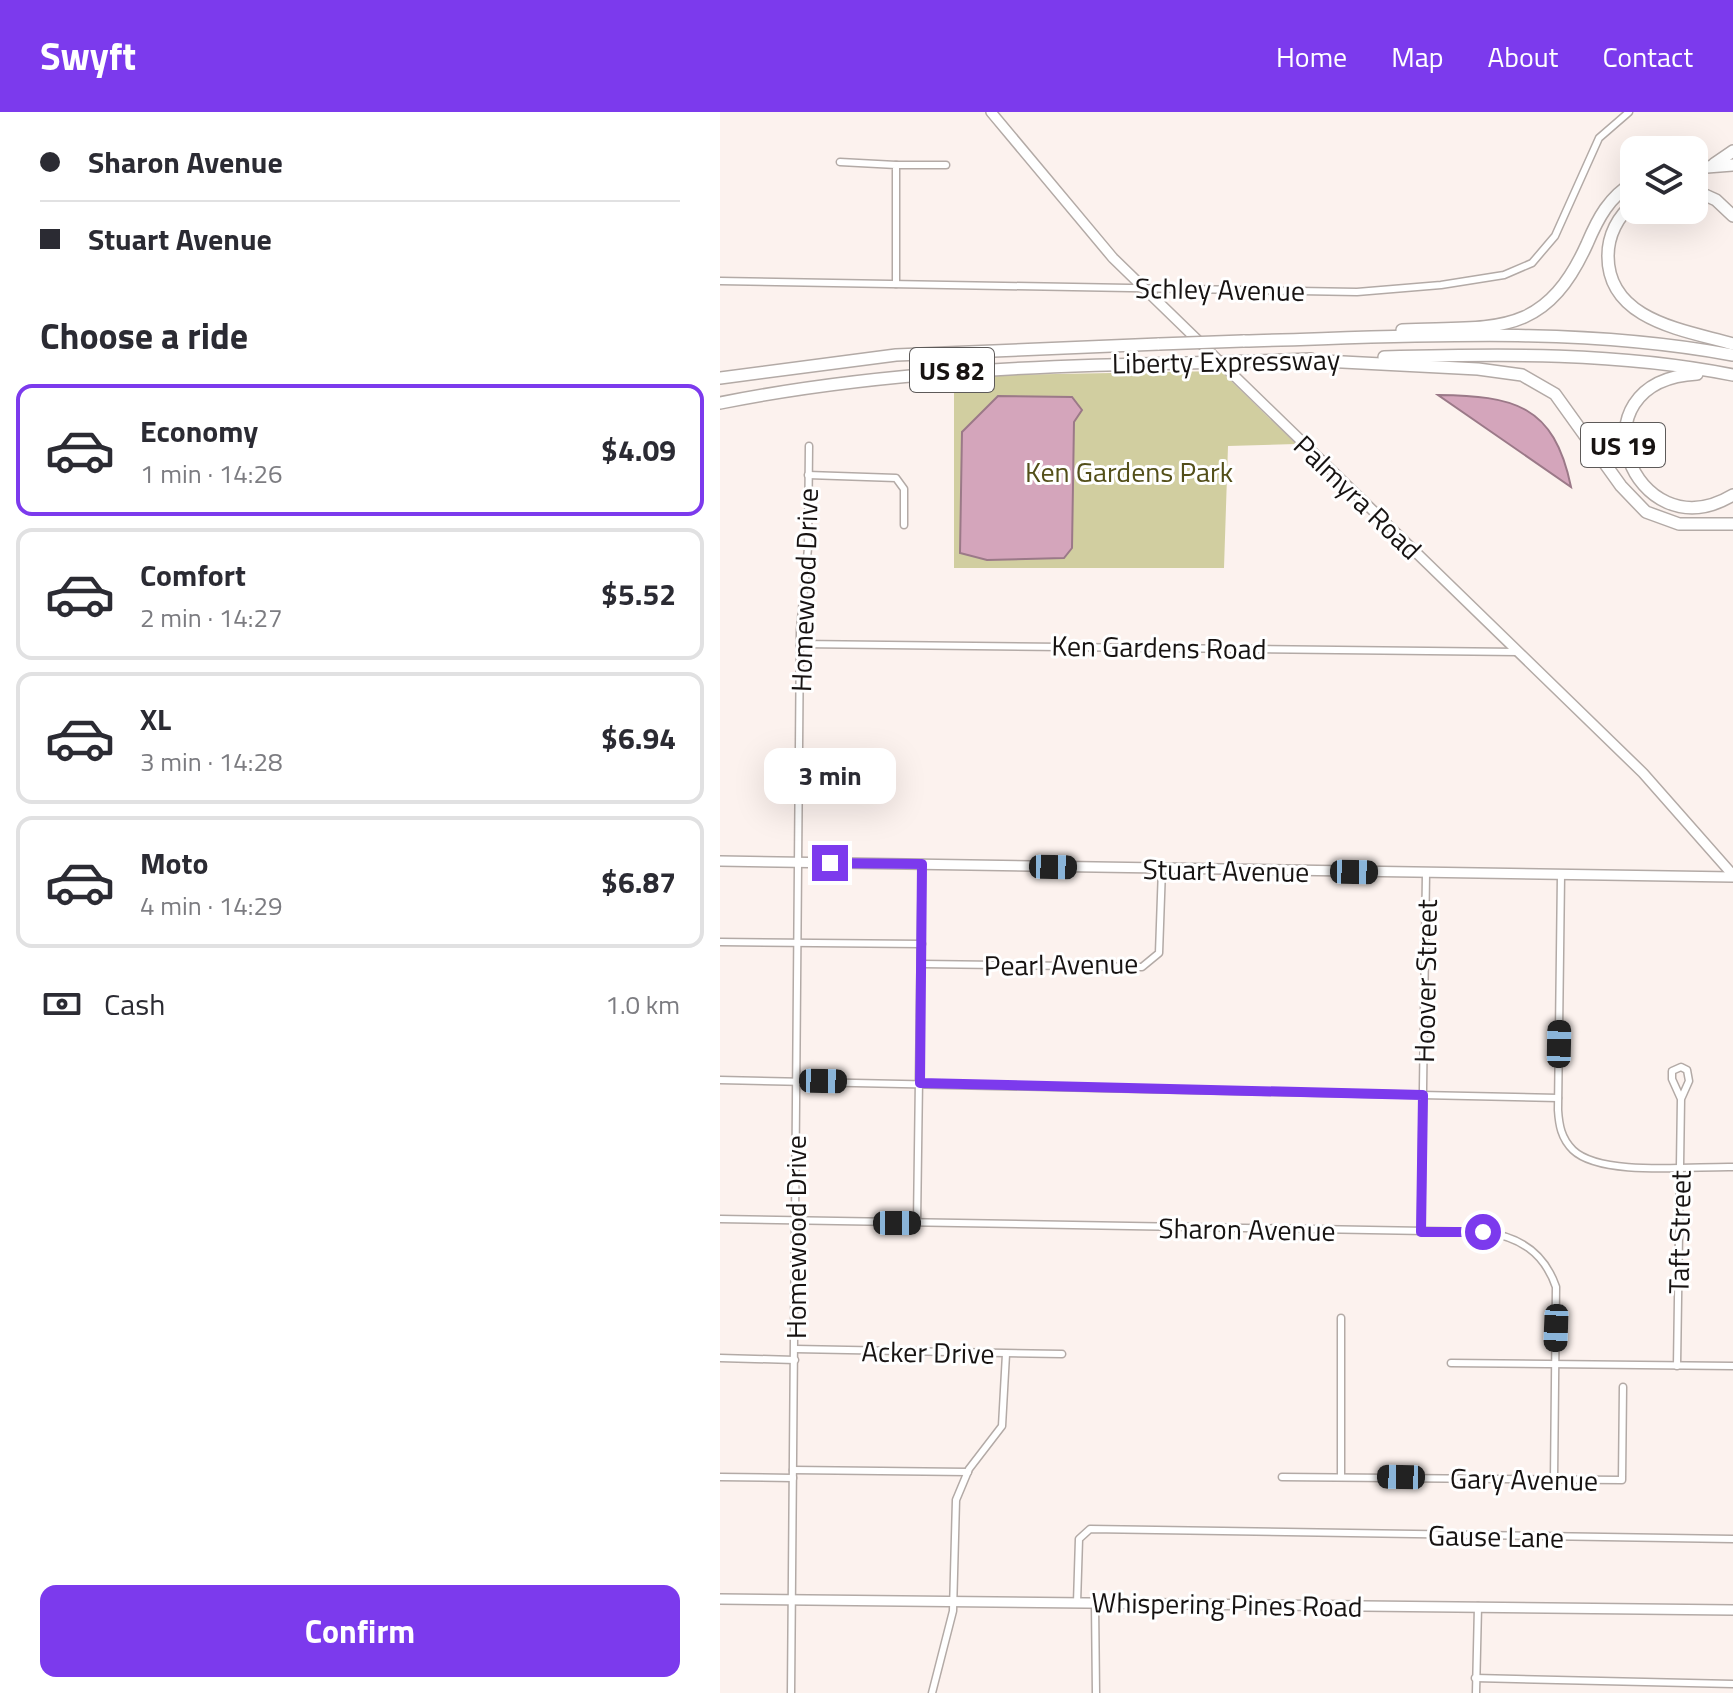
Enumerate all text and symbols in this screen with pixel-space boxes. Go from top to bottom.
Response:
text: Swyft [40,27,136,85]
text: Home [1276,35,1347,78]
text: Map [1391,35,1444,78]
text: About [1488,35,1558,78]
text: Contact [1602,35,1693,78]
map controls [1620,136,1708,224]
button: layers [1620,136,1708,224]
text: Sharon Avenue [88,139,283,185]
text: Stuart Avenue [88,216,272,262]
street label: Schley Avenue [1135,266,1305,312]
text: Choose a ride [40,308,248,363]
street label: Liberty Expressway [1111,338,1341,384]
road number: US 82 [910,348,994,392]
text: Economy [140,408,258,454]
icon: car [44,414,116,486]
road number: US 19 [1581,423,1665,467]
street label: Palmyra Road [1284,424,1432,570]
text: $4.09 [601,427,676,473]
park label: Ken Gardens Park [1025,450,1233,493]
text: 1 min · 14:26 [140,454,283,493]
street label: Homewood Drive [779,487,829,693]
text: Comfort [140,552,246,598]
icon: car [44,558,116,630]
text: $5.52 [601,571,676,617]
text: 2 min · 14:27 [140,598,283,637]
street label: Ken Gardens Road [1051,624,1267,670]
text: XL [140,696,171,742]
icon: car [44,702,116,774]
text: $6.94 [601,715,676,761]
text: 3 min · 14:28 [140,742,283,781]
callout: 3 min [764,747,896,803]
text: 3 min [798,756,862,795]
text: Moto [140,840,208,886]
route end [812,845,848,881]
icon: car [44,846,116,918]
street label: Stuart Avenue [1142,847,1310,893]
car [1029,855,1077,879]
text: $6.87 [601,859,676,905]
car [1330,860,1378,884]
text: 4 min · 14:29 [140,886,283,925]
street label: Hoover Street [1402,899,1448,1063]
street label: Pearl Avenue [983,941,1139,987]
text: Cash [104,981,165,1027]
icon: cash [40,982,84,1026]
text: 1.0 km [605,985,680,1024]
car [1547,1020,1571,1068]
car [799,1069,847,1093]
street label: Homewood Drive [774,1135,817,1339]
street label: Taft Street [1656,1170,1702,1294]
street label: Sharon Avenue [1158,1206,1336,1252]
car [873,1211,921,1235]
route start [1465,1214,1501,1250]
car [1543,1304,1569,1352]
street label: Acker Drive [861,1329,995,1375]
street label: Gary Avenue [1450,1456,1598,1502]
car [1377,1465,1425,1489]
street label: Gause Lane [1428,1513,1564,1559]
street label: Whispering Pines Road [1091,1580,1363,1628]
button: Confirm [40,1585,680,1677]

